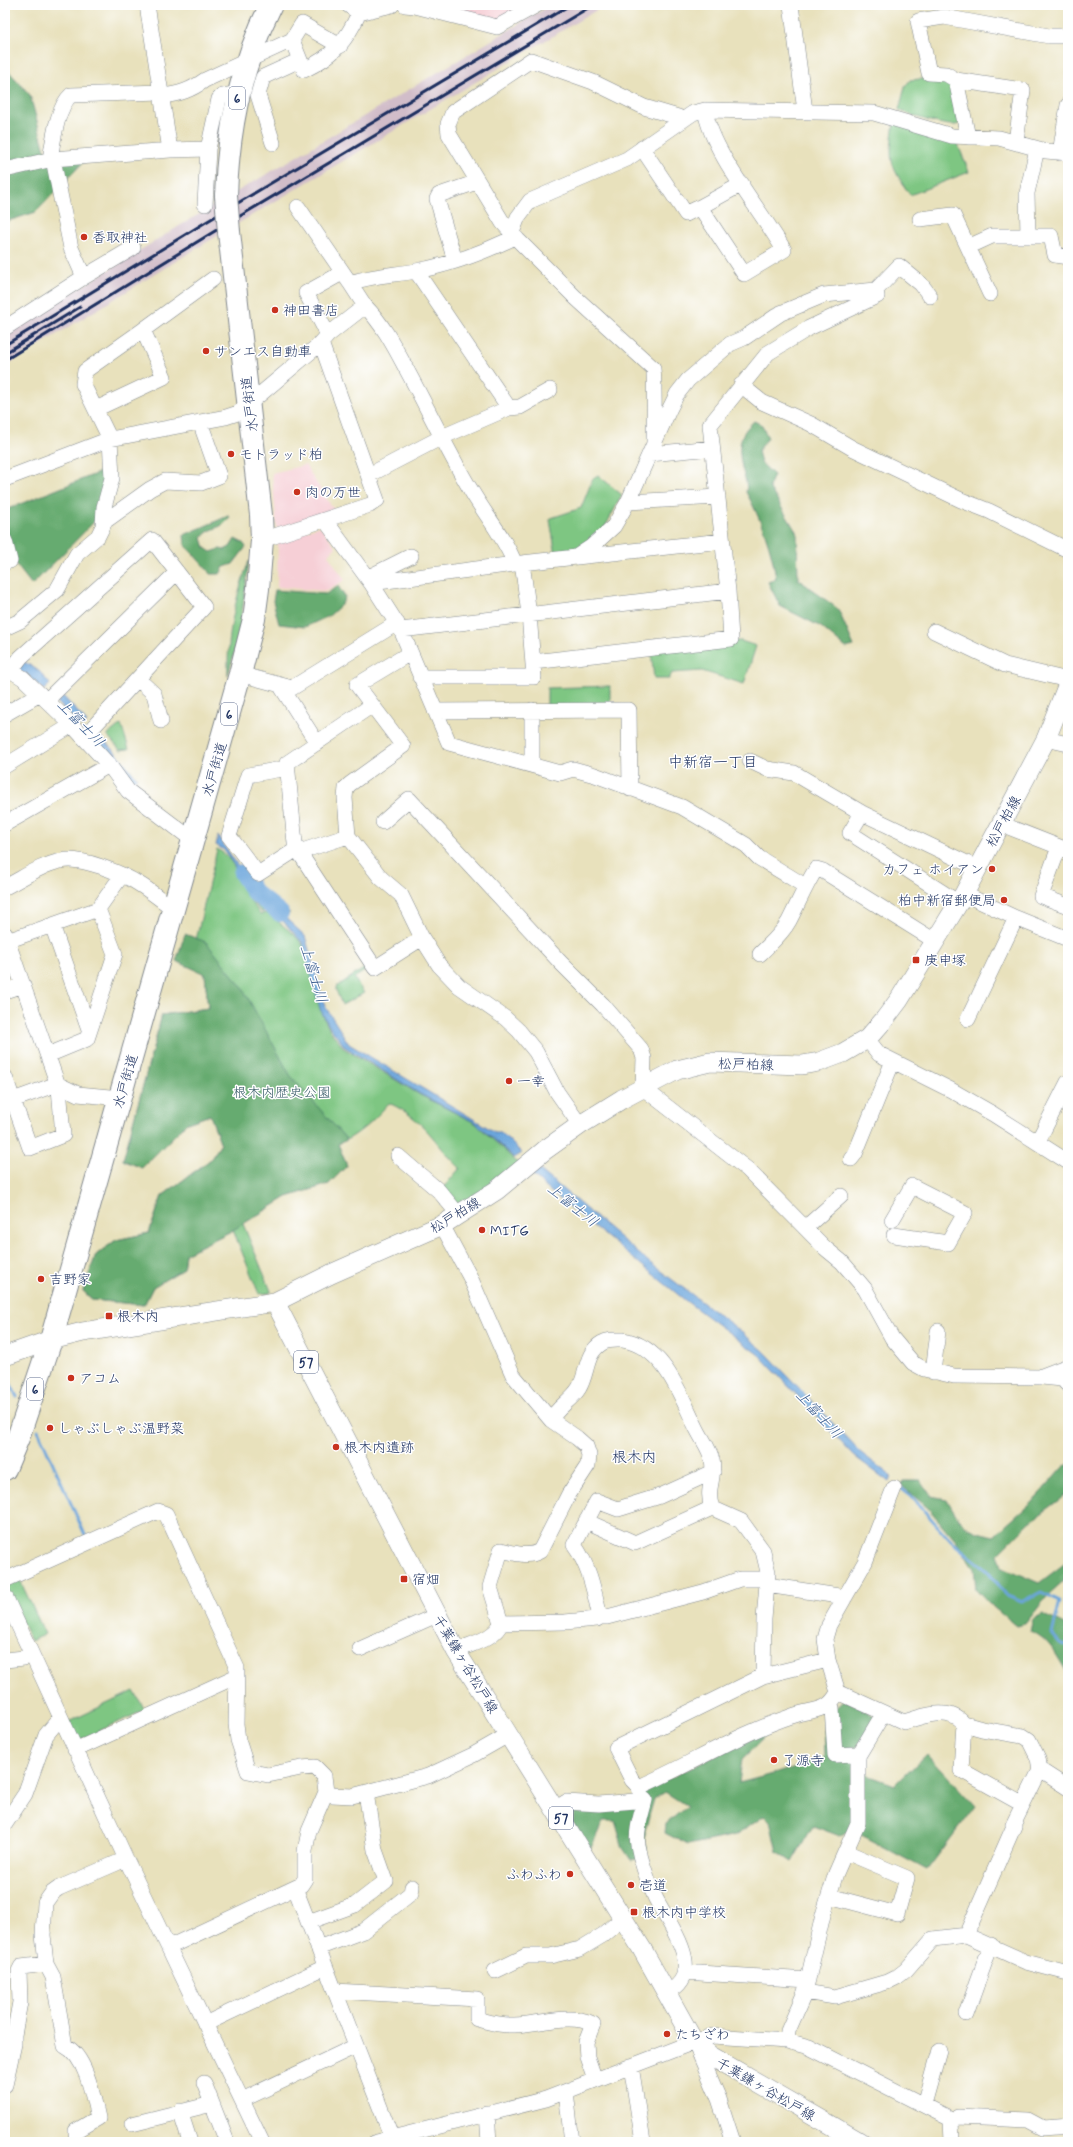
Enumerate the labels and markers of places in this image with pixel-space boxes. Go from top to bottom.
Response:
place label: 香取神社 [92,229,148,247]
marker: 香取神社 [79,232,89,242]
place label: 神田書店 [283,302,339,320]
marker: 神田書店 [270,305,280,315]
place label: サンエス自動車 [214,343,312,361]
marker: サンエス自動車 [201,346,211,356]
place label: モトラッド柏 [239,446,323,464]
marker: モトラッド柏 [226,449,236,459]
place label: 肉の万世 [305,484,361,502]
marker: 肉の万世 [292,487,302,497]
place label: カフェ ホイアン [882,861,984,879]
marker: カフェ ホイアン [987,864,997,874]
place label: 柏中新宿郵便局 [898,892,996,910]
marker: 柏中新宿郵便局 [999,895,1009,905]
place label: 庚申塚 [924,952,966,970]
marker: 庚申塚 [911,955,921,965]
place label: 一幸 [517,1073,545,1091]
marker: 一幸 [504,1076,514,1086]
place label: MITG [490,1222,529,1240]
marker: MITG [477,1225,487,1235]
place label: 吉野家 [49,1271,91,1289]
marker: 吉野家 [36,1274,46,1284]
place label: 根木内 [117,1308,159,1326]
marker: 根木内 [104,1311,114,1321]
place label: アコム [79,1370,121,1388]
marker: アコム [66,1373,76,1383]
place label: しゃぶしゃぶ温野菜 [58,1420,184,1438]
marker: しゃぶしゃぶ温野菜 [45,1423,55,1433]
place label: 根木内遺跡 [344,1439,414,1457]
marker: 根木内遺跡 [331,1442,341,1452]
place label: 宿畑 [412,1571,440,1589]
marker: 宿畑 [399,1574,409,1584]
place label: 了源寺 [782,1752,824,1770]
marker: 了源寺 [769,1755,779,1765]
place label: ふわふわ [506,1866,562,1884]
marker: ふわふわ [565,1869,575,1879]
place label: 壱道 [639,1877,667,1895]
marker: 壱道 [626,1880,636,1890]
place label: 根木内中学校 [642,1904,726,1922]
marker: 根木内中学校 [629,1907,639,1917]
place label: たちざわ [675,2026,730,2044]
marker: たちざわ [662,2029,672,2039]

